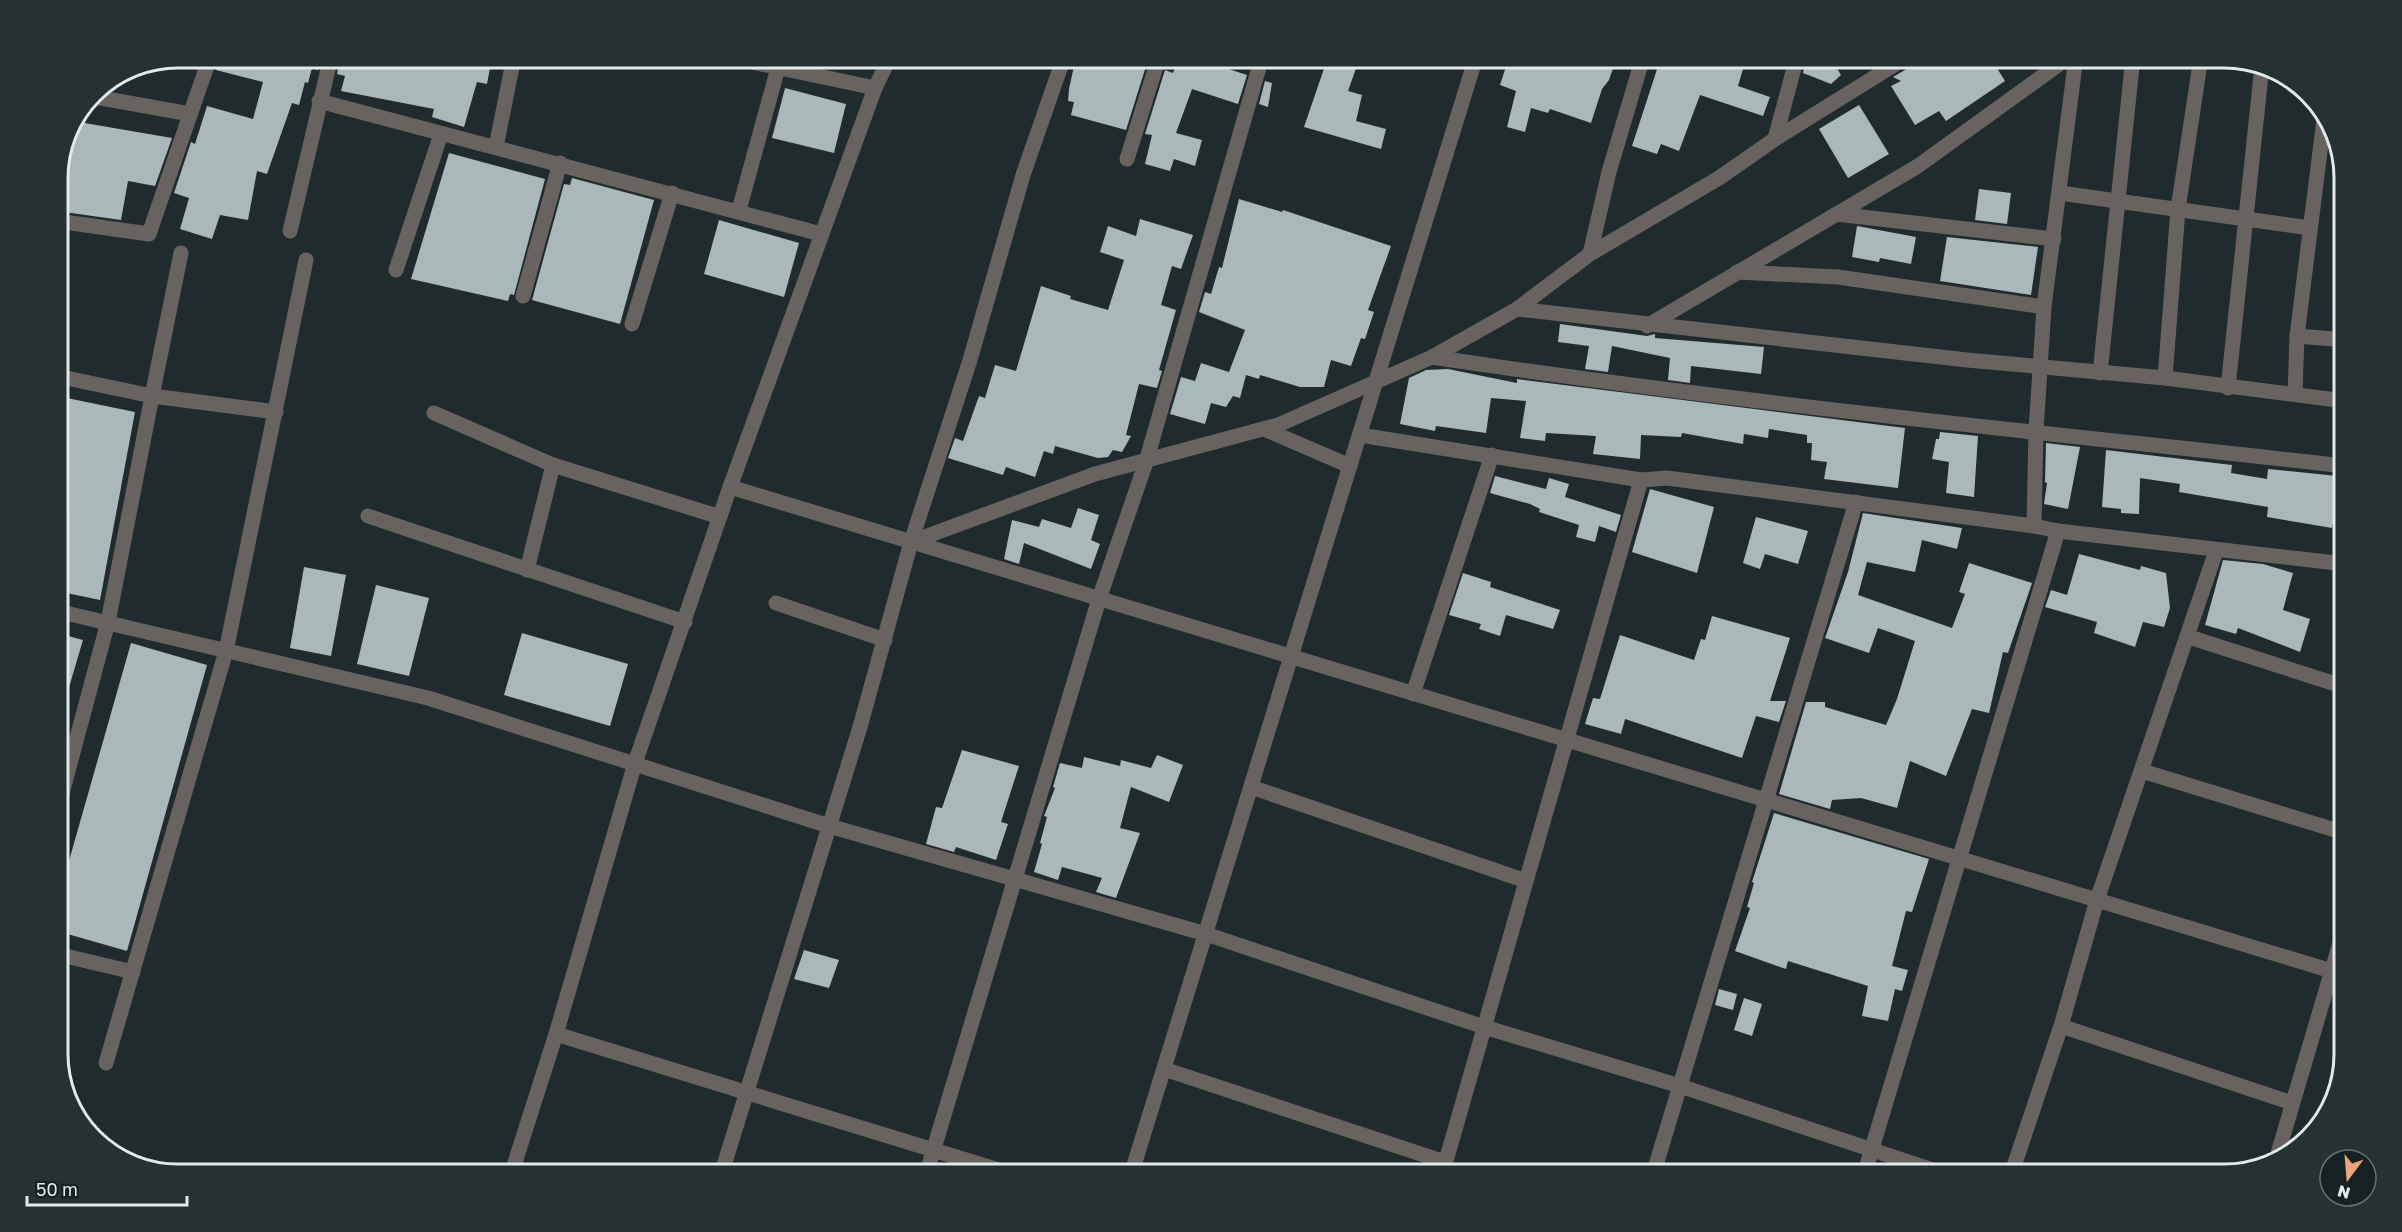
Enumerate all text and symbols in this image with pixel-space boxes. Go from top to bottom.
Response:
north arrow [2318,1148,2378,1208]
scale bar [27,1169,188,1207]
text: 50 m [36,1178,78,1200]
text: N [2335,1181,2352,1204]

